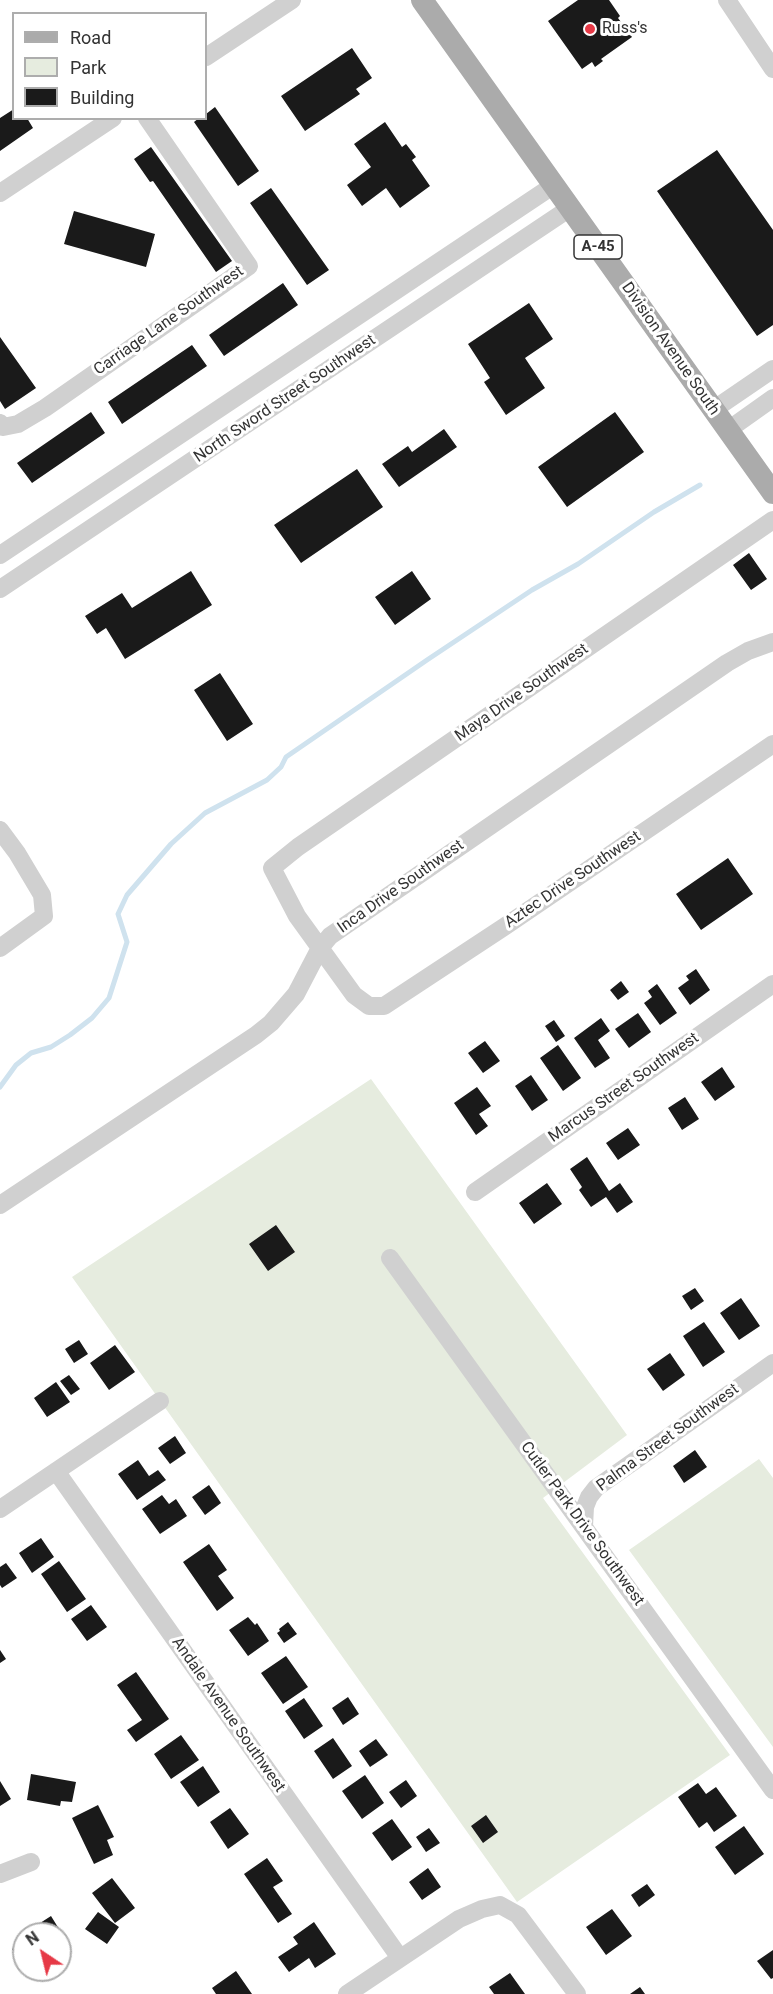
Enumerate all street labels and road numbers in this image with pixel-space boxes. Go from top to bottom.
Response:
road number: A-45 [574,235,622,259]
street label: Carriage Lane Southwest [91,262,247,380]
street label: Division Avenue South [617,279,723,419]
street label: North Sword Street Southwest [191,331,379,467]
street label: Maya Drive Southwest [452,640,592,746]
street label: Aztec Drive Southwest [501,827,645,933]
street label: Inca Drive Southwest [334,836,468,938]
street label: Marcus Street Southwest [545,1029,703,1147]
street label: Palma Street Southwest [593,1380,743,1496]
street label: Cutler Park Drive Southwest [516,1438,648,1610]
street label: Andale Avenue Southwest [167,1634,289,1796]

